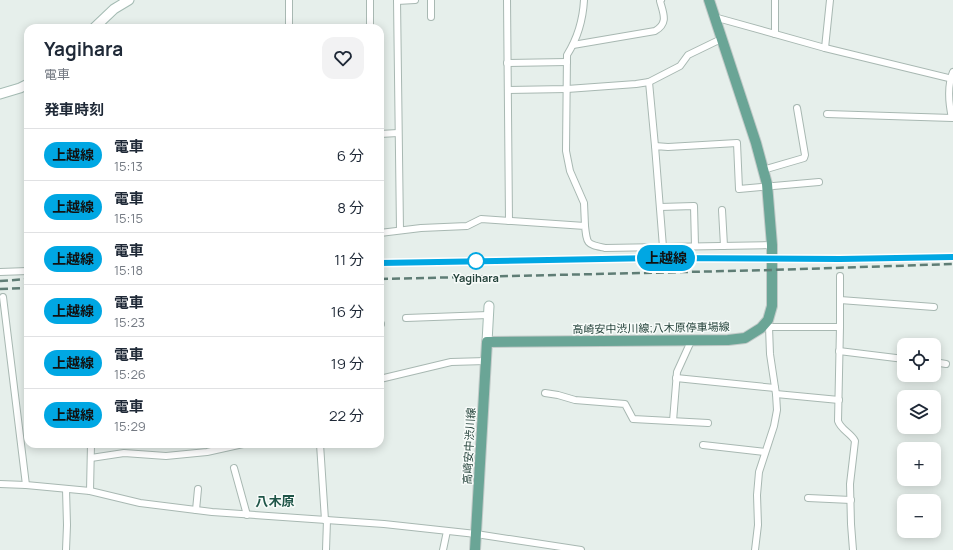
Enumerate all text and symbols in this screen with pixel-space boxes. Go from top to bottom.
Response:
text: Yagihara [44,36,123,62]
button: heart [322,37,364,79]
text: 電車 [44,65,70,83]
text: 発車時刻 [44,99,104,120]
text: 電車 [114,136,144,157]
text: 上越線 [52,145,94,164]
text: 6 分 [337,145,364,166]
text: 15:13 [114,157,143,175]
text: 電車 [114,188,144,209]
text: 上越線 [52,197,94,216]
text: 8 分 [337,197,364,218]
text: 15:15 [114,209,143,227]
text: 電車 [114,240,144,261]
line badge: 上越線 [643,245,689,271]
text: 上越線 [645,248,687,267]
text: 上越線 [52,249,94,268]
text: 11 分 [334,249,364,270]
marker: Yagihara [467,252,485,270]
text: 15:18 [114,261,143,279]
place label: Yagihara [453,270,499,285]
text: 電車 [114,292,144,313]
text: 上越線 [52,301,94,320]
text: 16 分 [331,301,364,322]
text: 15:23 [114,313,145,331]
street label: 高崎安中渋川線;八木原停車場線 [572,319,730,336]
map controls [897,338,941,538]
button: locate [897,338,941,382]
text: 電車 [114,344,144,365]
text: 上越線 [52,353,94,372]
text: 19 分 [331,353,364,374]
text: 15:26 [114,365,146,383]
button: layers [897,390,941,434]
text: 電車 [114,396,144,417]
text: 上越線 [52,405,94,424]
text: 22 分 [329,405,364,426]
street label: 高崎安中渋川線 [459,407,478,485]
text: 15:29 [114,417,146,435]
button: + [897,442,941,486]
district label: 八木原 [255,492,295,510]
button: − [897,494,941,538]

